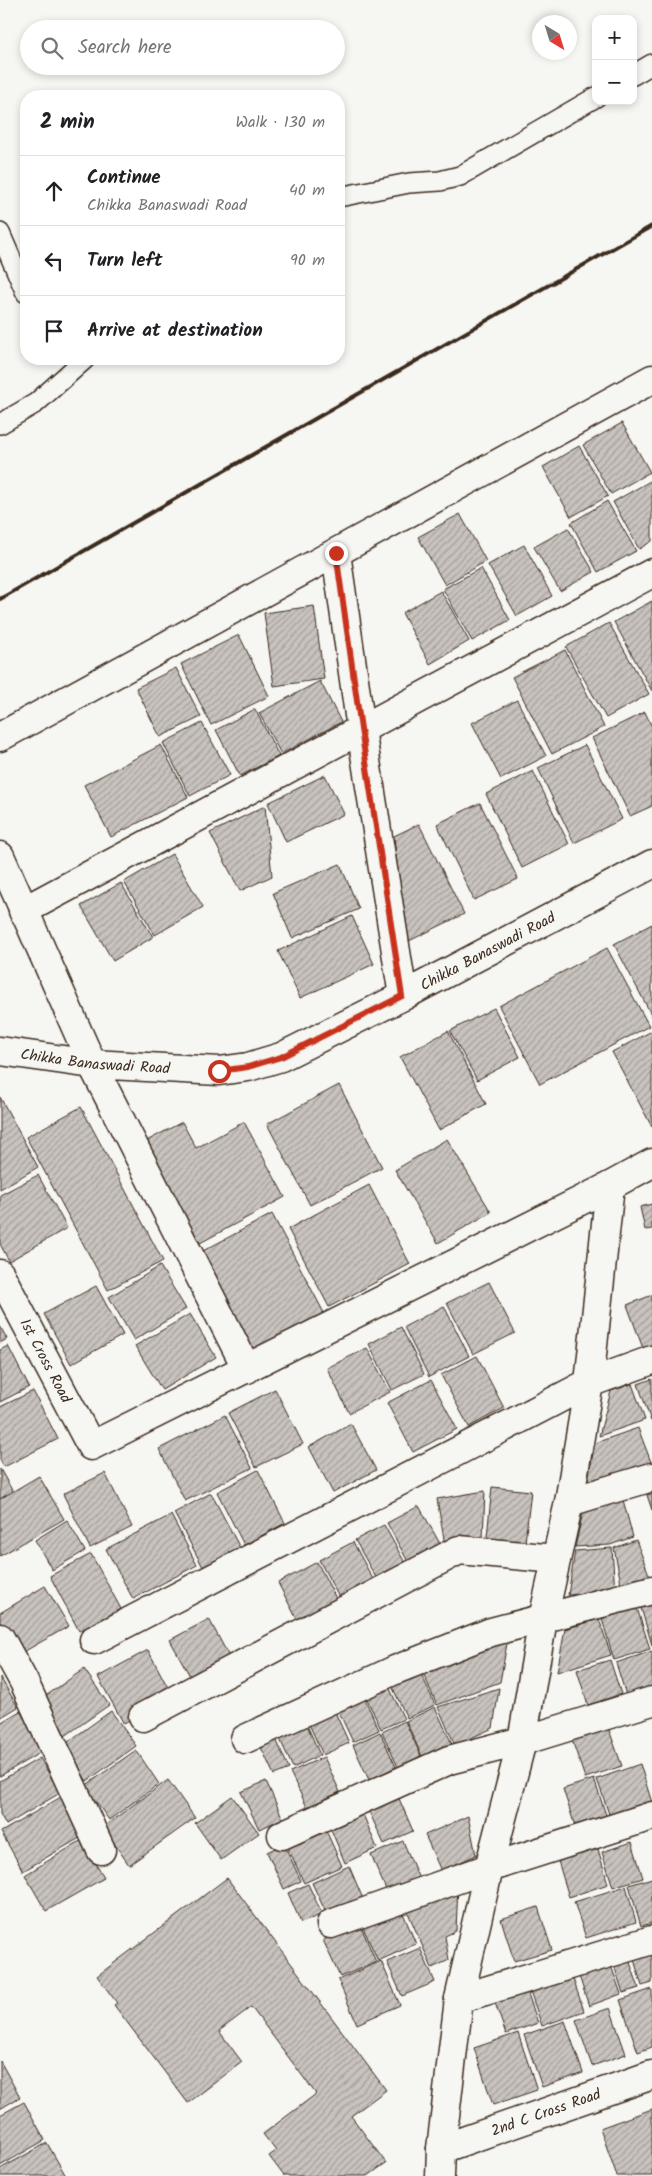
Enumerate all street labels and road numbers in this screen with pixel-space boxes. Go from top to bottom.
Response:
street label: Chikka Banaswadi Road [416,906,560,998]
street label: Chikka Banaswadi Road [19,1043,171,1081]
street label: 1st Cross Road [13,1315,77,1408]
street label: 2nd C Cross Road [488,2083,605,2144]

